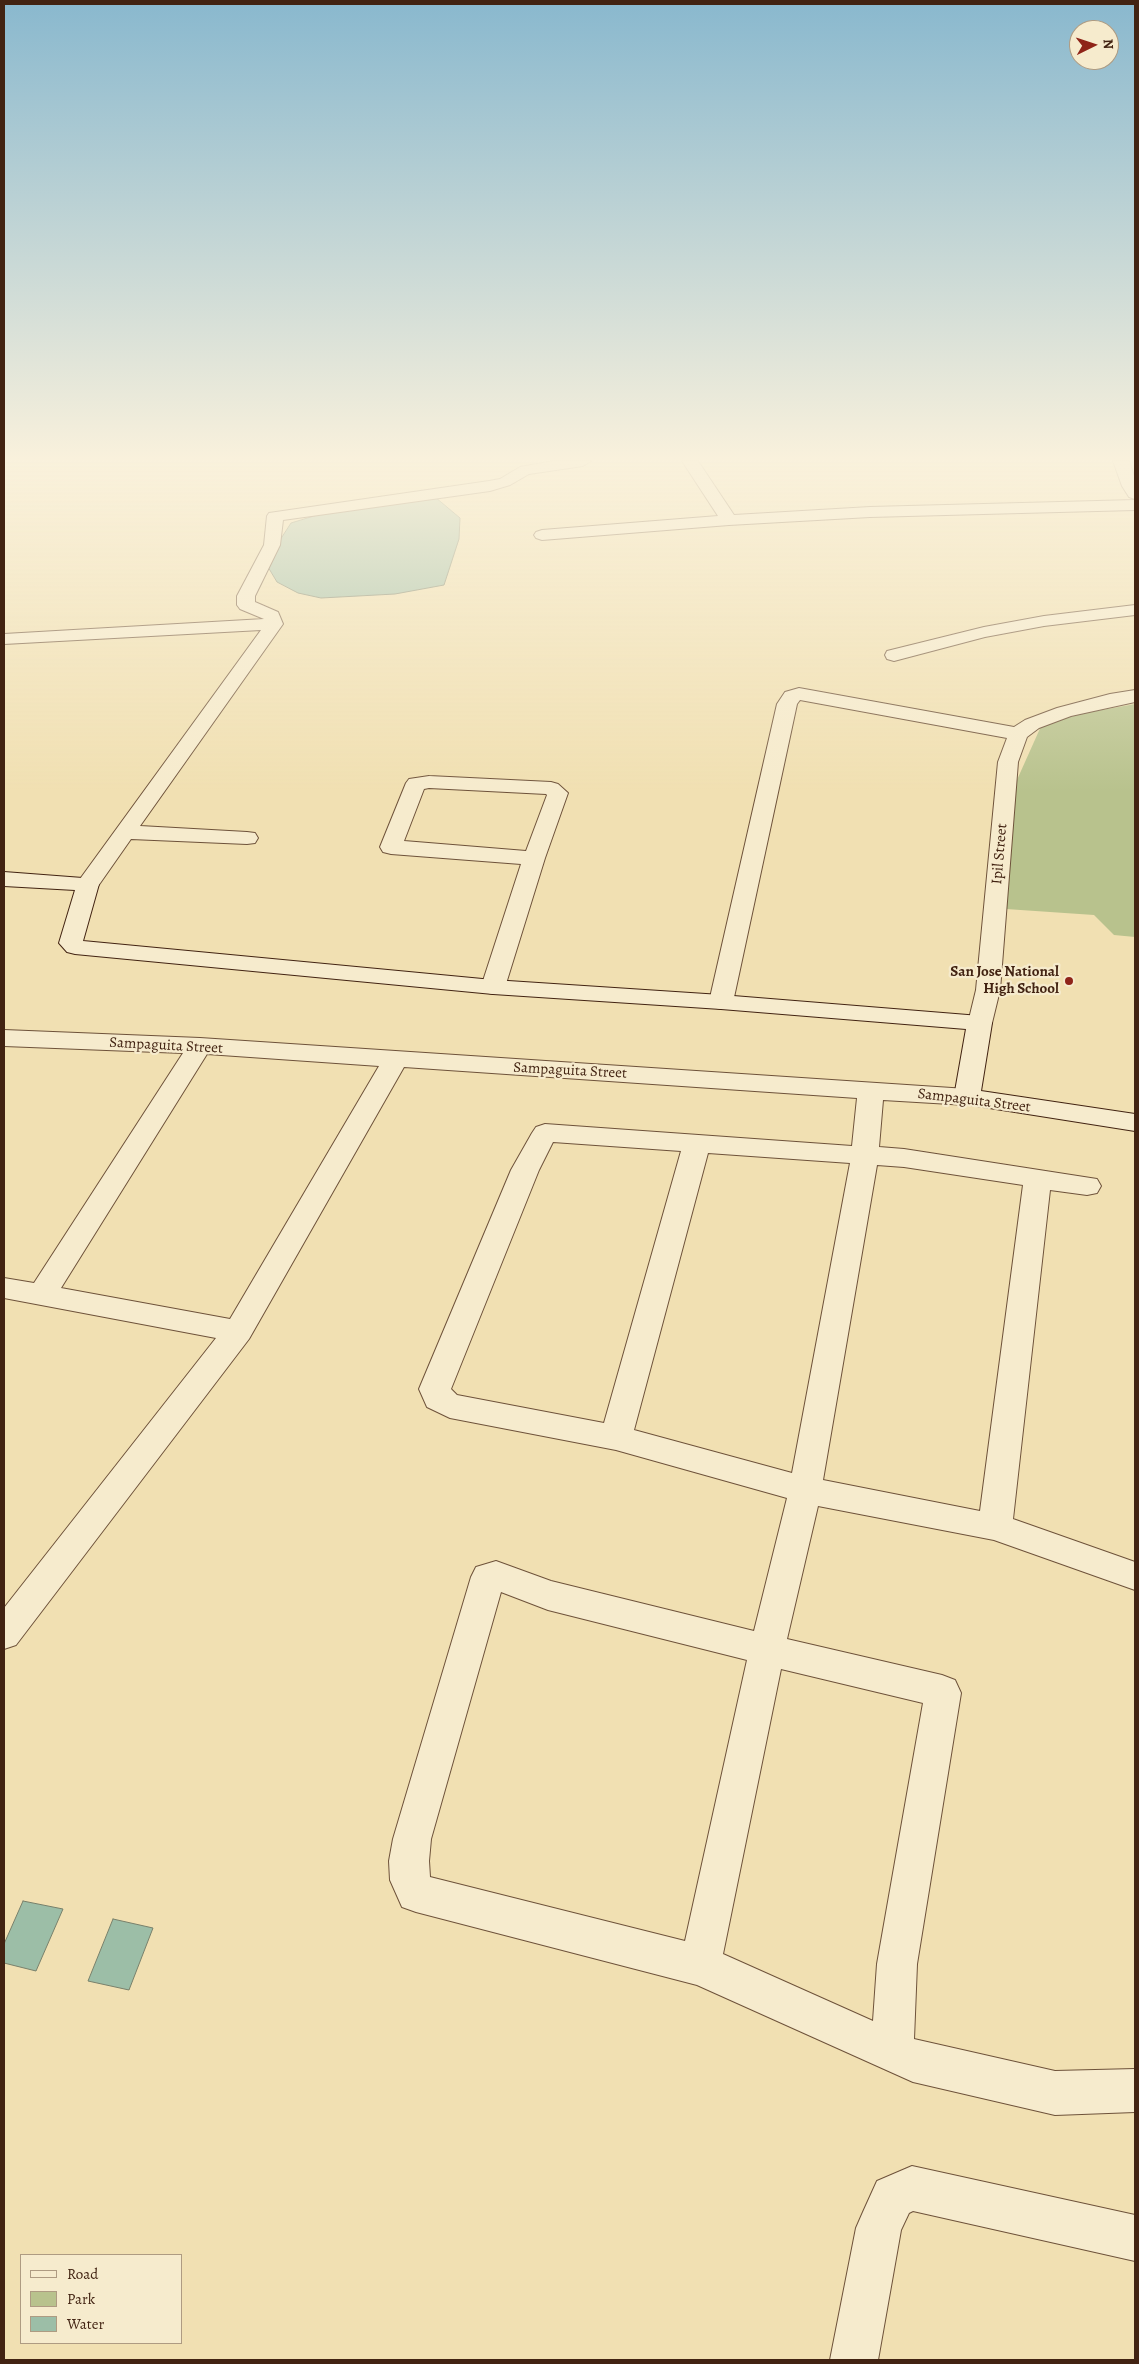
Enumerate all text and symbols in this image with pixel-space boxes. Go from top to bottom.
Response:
north arrow [1069,20,1119,70]
text: N [1099,38,1118,50]
street label: Ipil Street [988,823,1012,885]
place label: San Jose National High School [950,963,1059,998]
marker: San Jose National High School [1063,975,1075,987]
street label: Sampaguita Street [109,1034,223,1058]
street label: Sampaguita Street [513,1059,627,1083]
street label: Sampaguita Street [916,1085,1032,1117]
legend [20,2254,182,2344]
text: Road [67,2264,98,2284]
text: Park [67,2289,95,2309]
text: Water [67,2314,104,2334]

